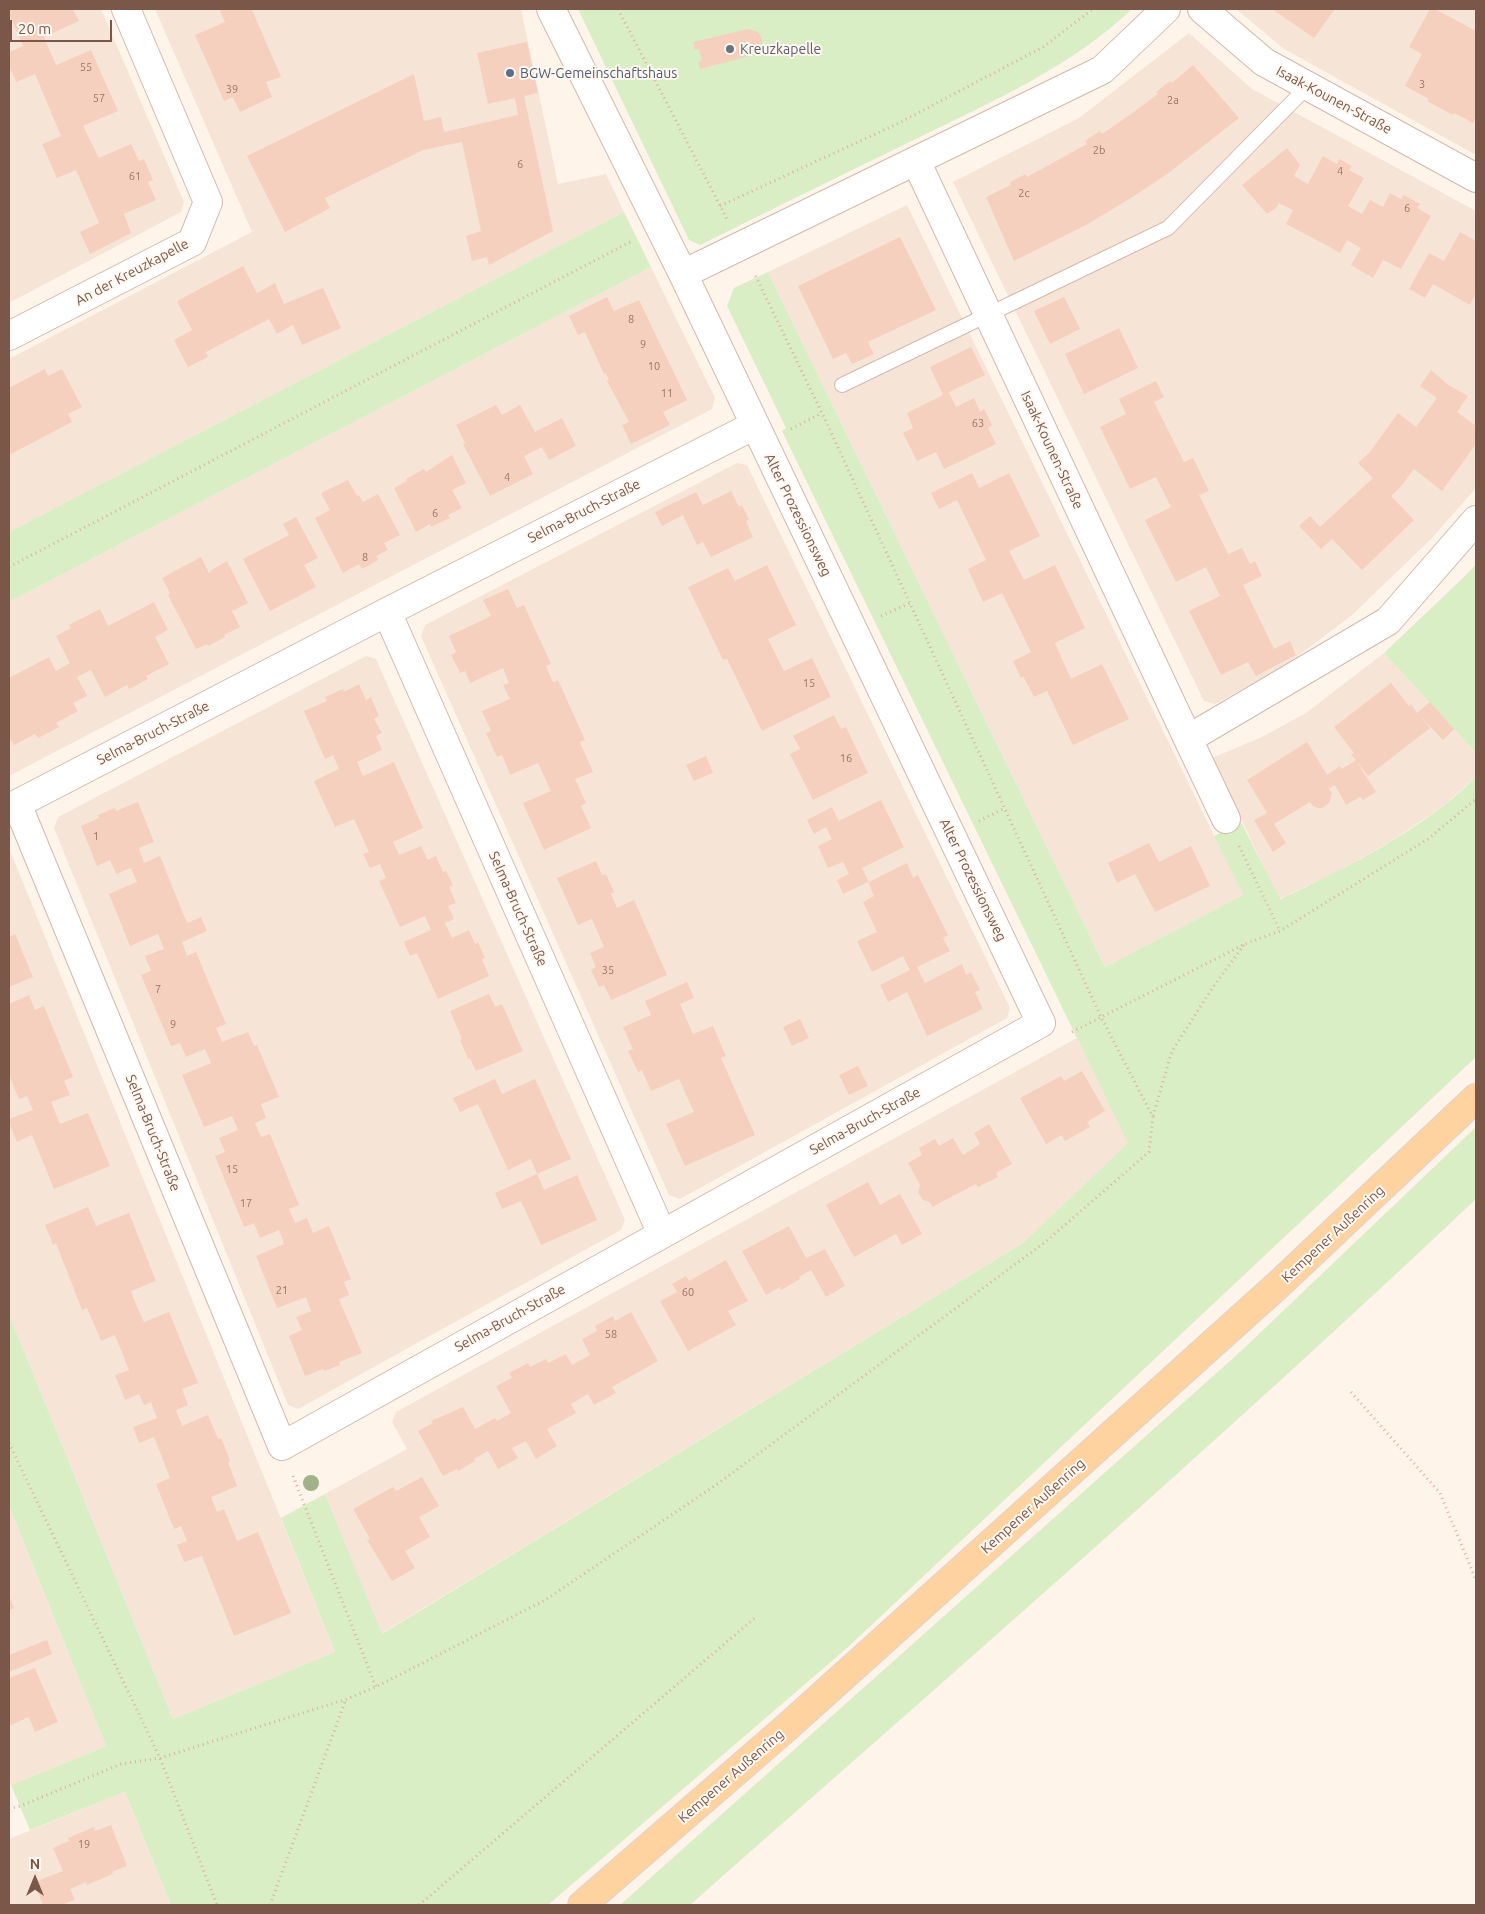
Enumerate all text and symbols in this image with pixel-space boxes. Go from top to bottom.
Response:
scale bar [12,10,115,42]
text: 20 m [18,20,51,37]
place label: Kreuzkapelle [740,41,821,57]
marker: Kreuzkapelle [724,43,736,55]
house number: 55 [80,60,92,74]
street label: Isaak-Kounen-Straße [1273,62,1395,138]
place label: BGW-Gemeinschaftshaus [520,65,677,81]
marker: BGW-Gemeinschaftshaus [504,67,516,79]
house number: 3 [1419,77,1425,91]
house number: 39 [226,82,238,96]
house number: 57 [93,91,105,105]
house number: 2a [1167,93,1179,107]
house number: 2b [1093,143,1105,157]
house number: 6 [517,157,523,171]
house number: 4 [1337,164,1343,178]
house number: 61 [129,169,141,183]
house number: 2c [1018,186,1030,200]
house number: 6 [1404,201,1410,215]
street label: An der Kreuzkapelle [72,235,192,309]
house number: 8 [628,312,634,326]
house number: 9 [640,337,646,351]
house number: 10 [648,359,660,373]
house number: 11 [661,386,673,400]
street label: Isaak-Kounen-Straße [1017,388,1087,512]
house number: 63 [972,416,984,430]
street label: Alter Prozessionsweg [761,451,835,579]
house number: 4 [504,470,510,484]
street label: Selma-Bruch-Straße [525,475,643,547]
house number: 6 [432,506,438,520]
house number: 8 [362,550,368,564]
house number: 15 [803,676,815,690]
street label: Selma-Bruch-Straße [94,697,212,769]
house number: 16 [840,751,852,765]
street label: Alter Prozessionsweg [936,816,1010,944]
house number: 1 [93,829,99,843]
street label: Selma-Bruch-Straße [485,849,551,969]
house number: 35 [602,963,614,977]
house number: 7 [155,982,161,996]
house number: 9 [170,1017,176,1031]
street label: Selma-Bruch-Straße [122,1072,184,1194]
street label: Selma-Bruch-Straße [807,1084,923,1158]
house number: 15 [226,1162,238,1176]
street label: Kempener Außenring [1278,1182,1388,1286]
house number: 17 [240,1196,252,1210]
street label: Selma-Bruch-Straße [452,1281,568,1355]
house number: 21 [276,1283,288,1297]
house number: 60 [682,1285,694,1299]
house number: 58 [605,1327,617,1341]
street label: Kempener Außenring [977,1455,1089,1557]
street label: Kempener Außenring [675,1726,787,1826]
house number: 19 [78,1837,90,1851]
north arrow [10,1854,60,1904]
text: N [30,1856,40,1872]

